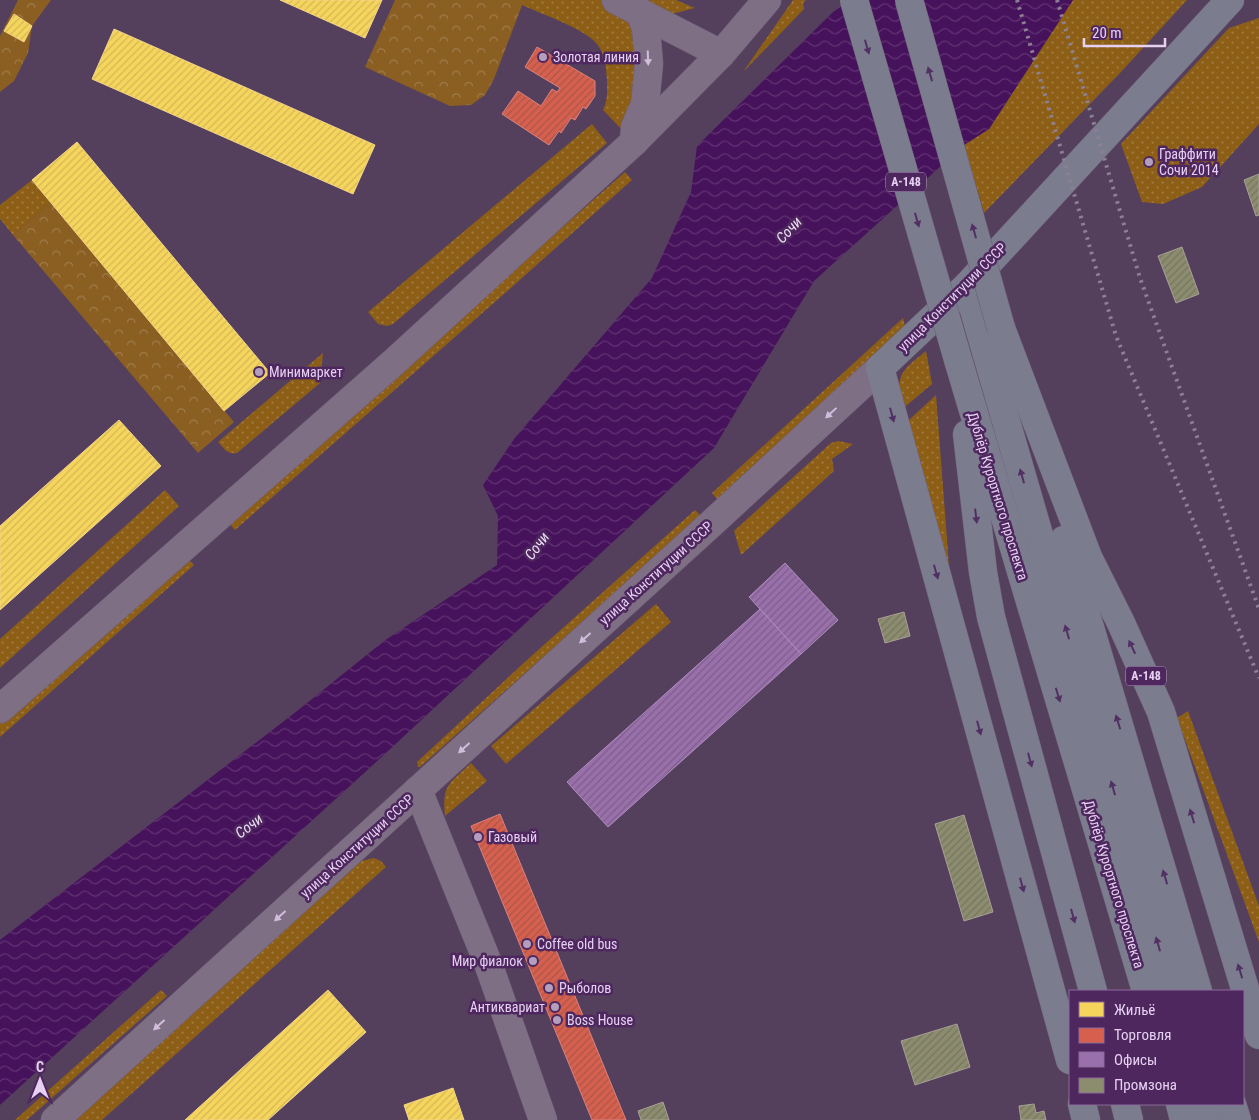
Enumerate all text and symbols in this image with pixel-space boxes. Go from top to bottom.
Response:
scale bar [1084,15,1165,47]
text: 20 m [1092,24,1122,42]
one-way arrow [864,39,872,54]
place label: Золотая линия [553,49,639,65]
marker: Золотая линия [537,51,549,63]
one-way arrow [645,51,653,67]
one-way arrow [926,67,934,82]
place label: Граффити Сочи 2014 [1159,146,1219,178]
marker: Граффити Сочи 2014 [1143,156,1155,168]
road number: А-148 [886,172,926,192]
one-way arrow [914,212,922,227]
water label: Сочи [772,213,806,247]
one-way arrow [970,223,978,238]
street label: улица Конституции СССР [894,239,1010,355]
place label: Минимаркет [269,364,343,380]
marker: Минимаркет [253,366,265,378]
one-way arrow [826,407,838,419]
one-way arrow [889,408,897,423]
street label: Дублёр Курортного проспекта [965,410,1031,582]
one-way arrow [1018,468,1026,483]
one-way arrow [972,508,980,524]
street label: улица Конституции СССР [596,518,716,628]
water label: Сочи [521,529,553,563]
one-way arrow [933,564,941,579]
one-way arrow [1063,625,1071,640]
one-way arrow [578,633,591,644]
one-way arrow [1128,640,1136,654]
road number: А-148 [1126,666,1166,686]
one-way arrow [1054,688,1062,703]
one-way arrow [1114,714,1122,729]
one-way arrow [976,721,984,736]
one-way arrow [459,742,471,754]
one-way arrow [1026,752,1034,767]
one-way arrow [1108,781,1116,796]
street label: улица Конституции СССР [297,791,417,901]
street label: Дублёр Курортного проспекта [1081,798,1147,970]
one-way arrow [1188,808,1196,823]
water label: Сочи [232,810,266,842]
place label: Газовый [488,829,537,845]
marker: Газовый [472,831,484,843]
one-way arrow [1160,870,1168,885]
one-way arrow [1019,878,1027,893]
one-way arrow [1069,909,1077,924]
one-way arrow [274,910,286,922]
place label: Coffee old bus [537,936,617,952]
one-way arrow [1153,937,1161,952]
marker: Coffee old bus [521,938,533,950]
place label: Мир фиалок [452,953,523,969]
marker: Мир фиалок [527,955,539,967]
one-way arrow [1235,964,1243,979]
place label: Рыболов [559,980,611,996]
marker: Рыболов [543,982,555,994]
legend [1069,990,1244,1105]
place label: Антиквариат [470,999,545,1015]
marker: Антиквариат [549,1001,561,1013]
text: Жильё [1114,1001,1155,1019]
place label: Boss House [567,1012,634,1028]
marker: Boss House [551,1014,563,1026]
one-way arrow [154,1019,166,1031]
text: Торговля [1114,1026,1171,1044]
text: Офисы [1114,1051,1157,1069]
north arrow [15,1055,65,1105]
text: С [36,1059,44,1075]
text: Промзона [1114,1076,1177,1094]

